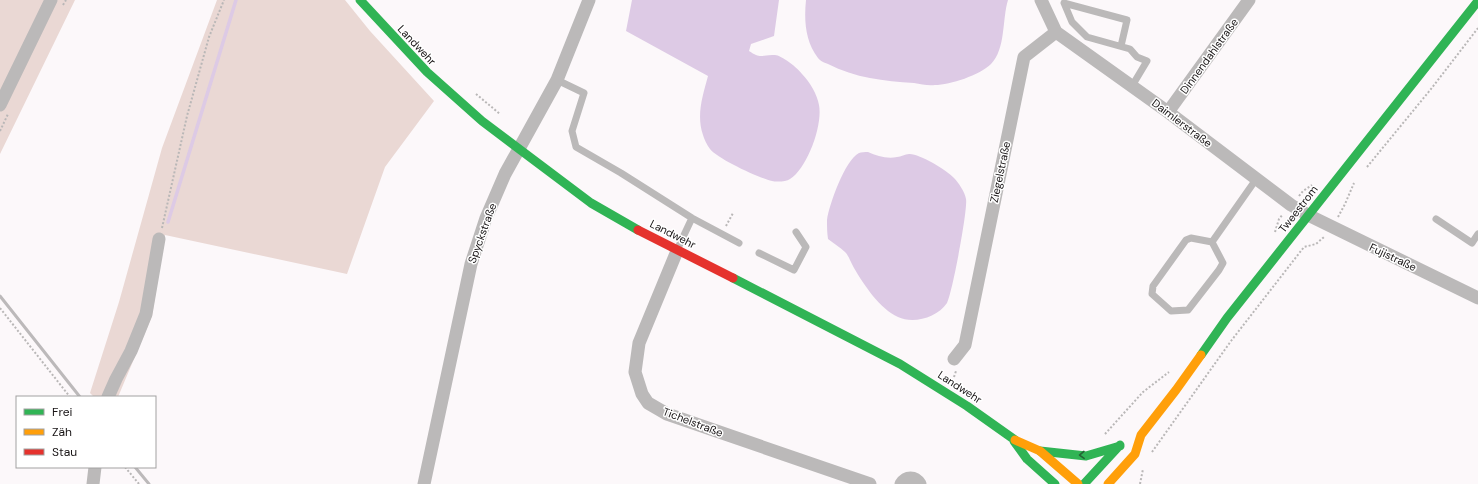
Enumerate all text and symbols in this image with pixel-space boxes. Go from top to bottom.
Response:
street label: Dinnendahlstraße [1177,15,1241,97]
street label: Landwehr [395,22,439,68]
street label: Daimlerstraße [1149,96,1215,150]
street label: Ziegelstraße [987,140,1013,204]
street label: Tweestrom [1275,182,1321,235]
street label: Spyckstraße [465,201,499,265]
street label: Landwehr [648,216,698,252]
street label: Fujistraße [1367,240,1419,274]
street label: Landwehr [935,368,985,406]
legend [16,396,156,468]
text: Frei [52,404,72,420]
street label: Tichelstraße [661,404,725,440]
text: Zäh [52,424,72,440]
text: Stau [52,444,77,460]
one-way arrow [1079,451,1085,459]

